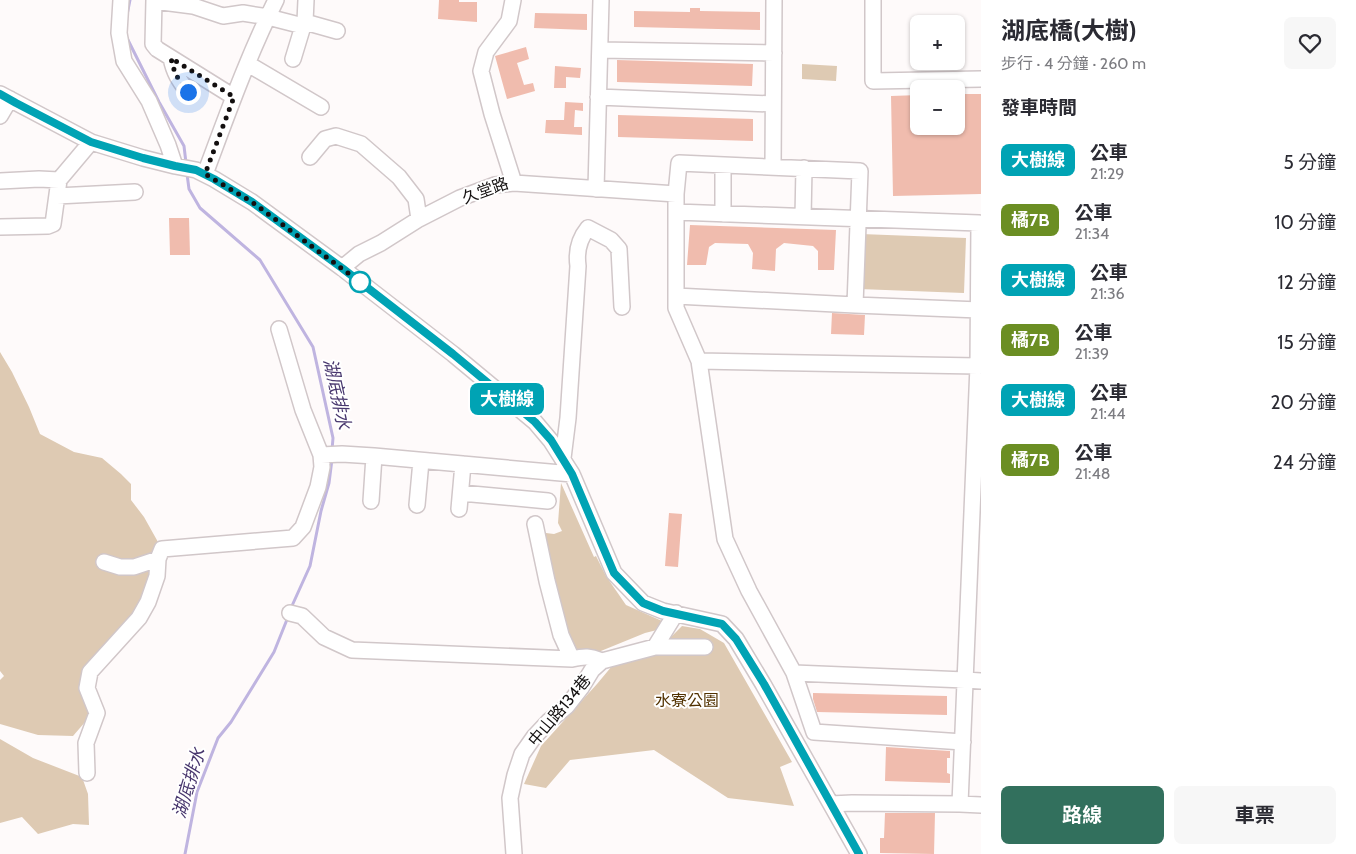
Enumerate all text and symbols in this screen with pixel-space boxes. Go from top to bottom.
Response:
map controls [910,15,965,135]
button: + [910,15,965,70]
text: 湖底橋(大樹) [1001,16,1137,45]
button: heart [1284,17,1336,69]
text: 步行 · 4 分鐘 · 260 m [1001,54,1146,73]
your location [176,80,201,105]
button: − [910,80,965,135]
text: 發車時間 [1001,96,1077,119]
text: 公車 [1090,141,1128,164]
text: 大樹線 [1011,149,1065,171]
text: 5 分鐘 [1283,151,1336,174]
text: 21:29 [1090,164,1124,183]
street label: 久堂路 [459,173,511,208]
text: 公車 [1074,201,1112,224]
text: 橘7B [1011,209,1049,231]
text: 10 分鐘 [1274,211,1336,234]
text: 21:34 [1074,224,1109,243]
text: 公車 [1090,261,1128,284]
text: 大樹線 [1011,269,1065,291]
unlabelled marker [349,271,371,293]
text: 12 分鐘 [1278,271,1336,294]
text: 21:36 [1090,284,1125,303]
text: 公車 [1074,321,1112,344]
text: 橘7B [1011,329,1049,351]
text: 15 分鐘 [1277,331,1336,354]
text: 21:39 [1074,344,1109,363]
water label: 湖底排水 [319,356,355,432]
text: 公車 [1090,381,1128,404]
line badge: 大樹線 [478,383,536,415]
text: 大樹線 [480,388,534,410]
text: 大樹線 [1011,389,1065,411]
text: 20 分鐘 [1271,391,1336,414]
text: 21:44 [1090,404,1125,423]
text: 公車 [1074,441,1112,464]
text: 橘7B [1011,449,1049,471]
text: 24 分鐘 [1273,451,1336,474]
text: 21:48 [1074,464,1110,483]
street label: 中山路134巷 [524,671,595,750]
park label: 水寮公園 [655,691,719,710]
water label: 湖底排水 [168,744,210,821]
button: 路線 [1001,786,1164,844]
button: 車票 [1174,786,1336,844]

